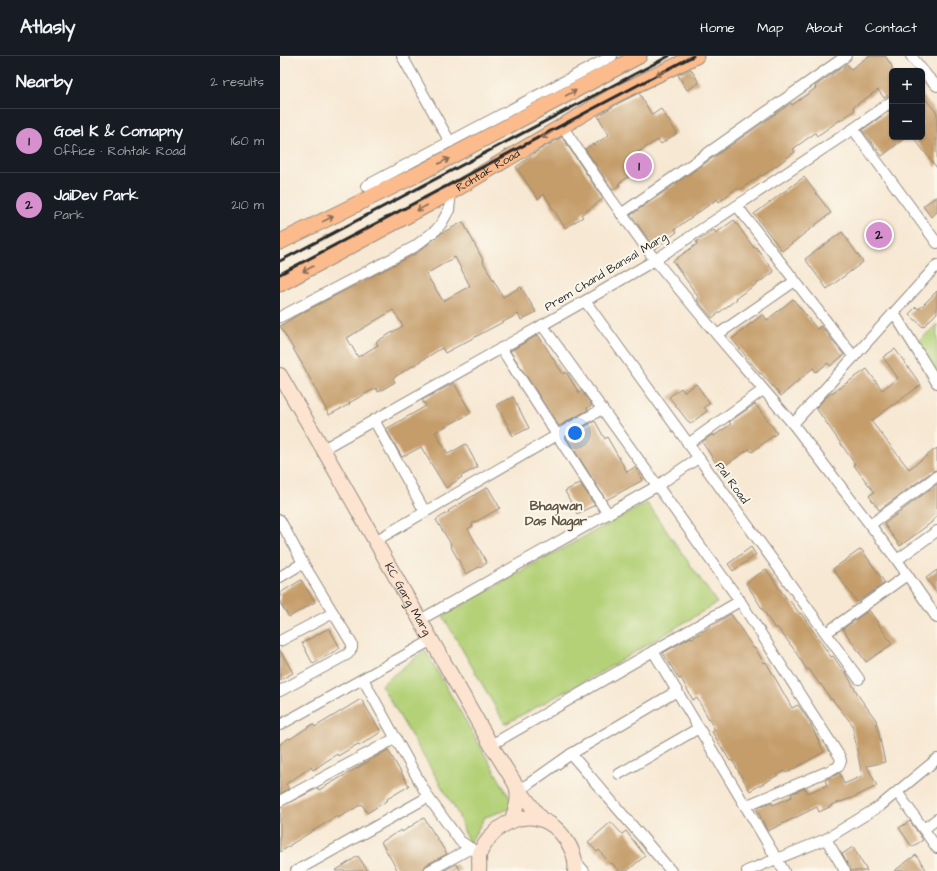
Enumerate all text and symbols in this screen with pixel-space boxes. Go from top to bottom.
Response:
text: Atlasly [20,14,75,41]
text: Home [700,18,735,38]
text: Map [757,18,783,38]
text: About [805,18,843,38]
text: Contact [865,18,917,38]
map controls [889,68,925,140]
button: + [889,68,925,104]
text: Nearby [16,70,73,94]
one-way arrow [655,70,667,77]
text: 2 results [210,73,264,91]
one-way arrow [565,88,577,96]
button: − [889,104,925,140]
text: Goel K & Comapny [54,121,183,142]
one-way arrow [542,131,553,139]
text: 1 [28,132,30,150]
text: 160 m [231,132,264,150]
text: Office · Rohtak Road [54,142,186,160]
street label: Rohtak Road [453,145,523,196]
pin: 1 [626,151,652,181]
one-way arrow [437,156,449,164]
text: JaiDev Park [54,185,138,206]
text: 2 [25,196,33,214]
text: 210 m [231,196,264,214]
one-way arrow [416,204,428,212]
text: Park [54,206,84,224]
one-way arrow [321,215,333,222]
pin: 2 [866,220,892,250]
street label: Prem Chand Bansal Marg [541,228,671,316]
one-way arrow [302,266,314,273]
your location [565,423,585,443]
street label: Pal Road [711,459,753,507]
district label: Bhagwan Das Nagar [525,497,588,532]
street label: KC Garg Marg [381,559,436,639]

